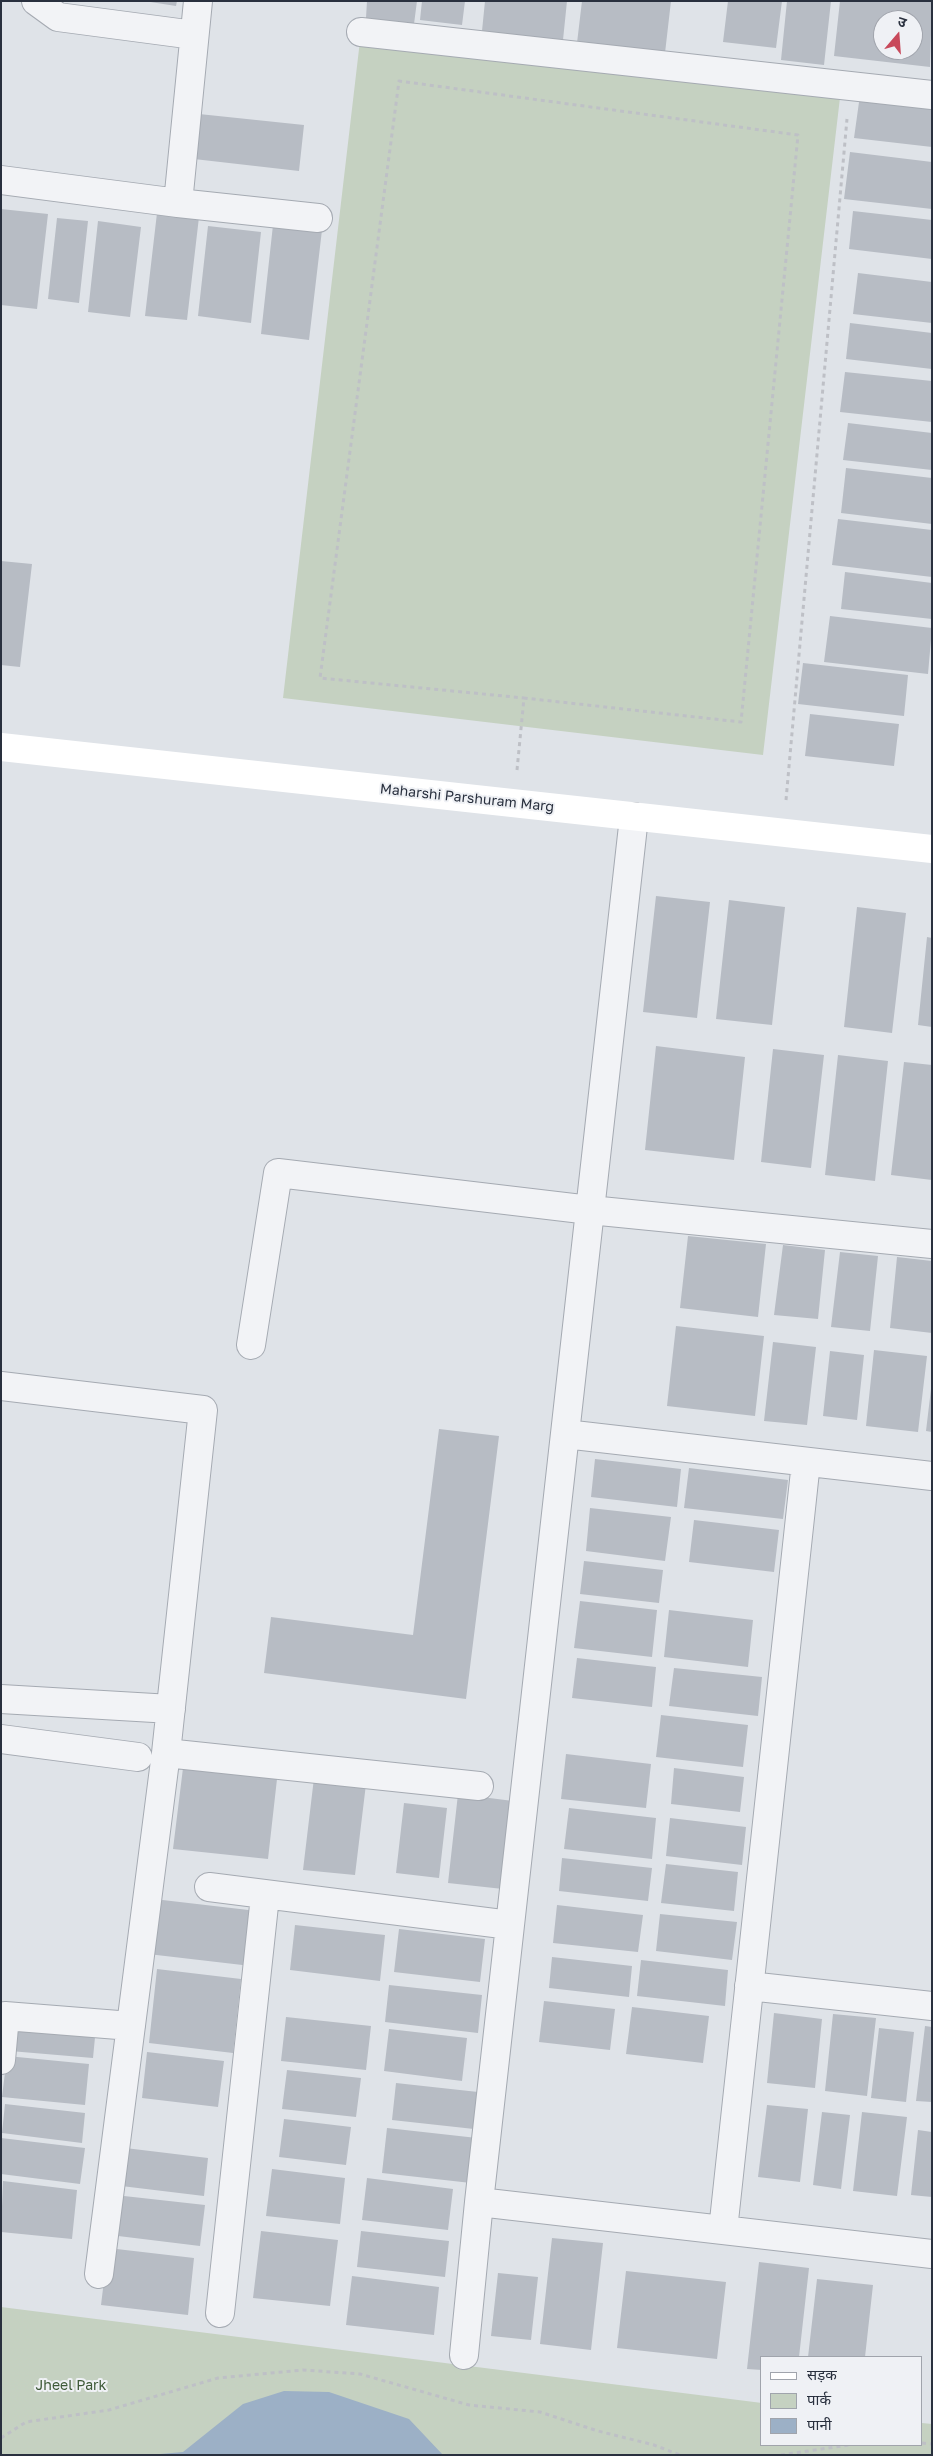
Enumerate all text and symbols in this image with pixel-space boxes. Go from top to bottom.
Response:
north arrow [873,10,923,60]
text: उ [896,12,909,31]
street label: Maharshi Parshuram Marg [379,780,555,816]
legend [760,2356,923,2446]
text: सड़क [807,2365,837,2383]
park label: Jheel Park [36,2378,106,2394]
text: पार्क [807,2390,831,2408]
text: पानी [807,2415,832,2433]

